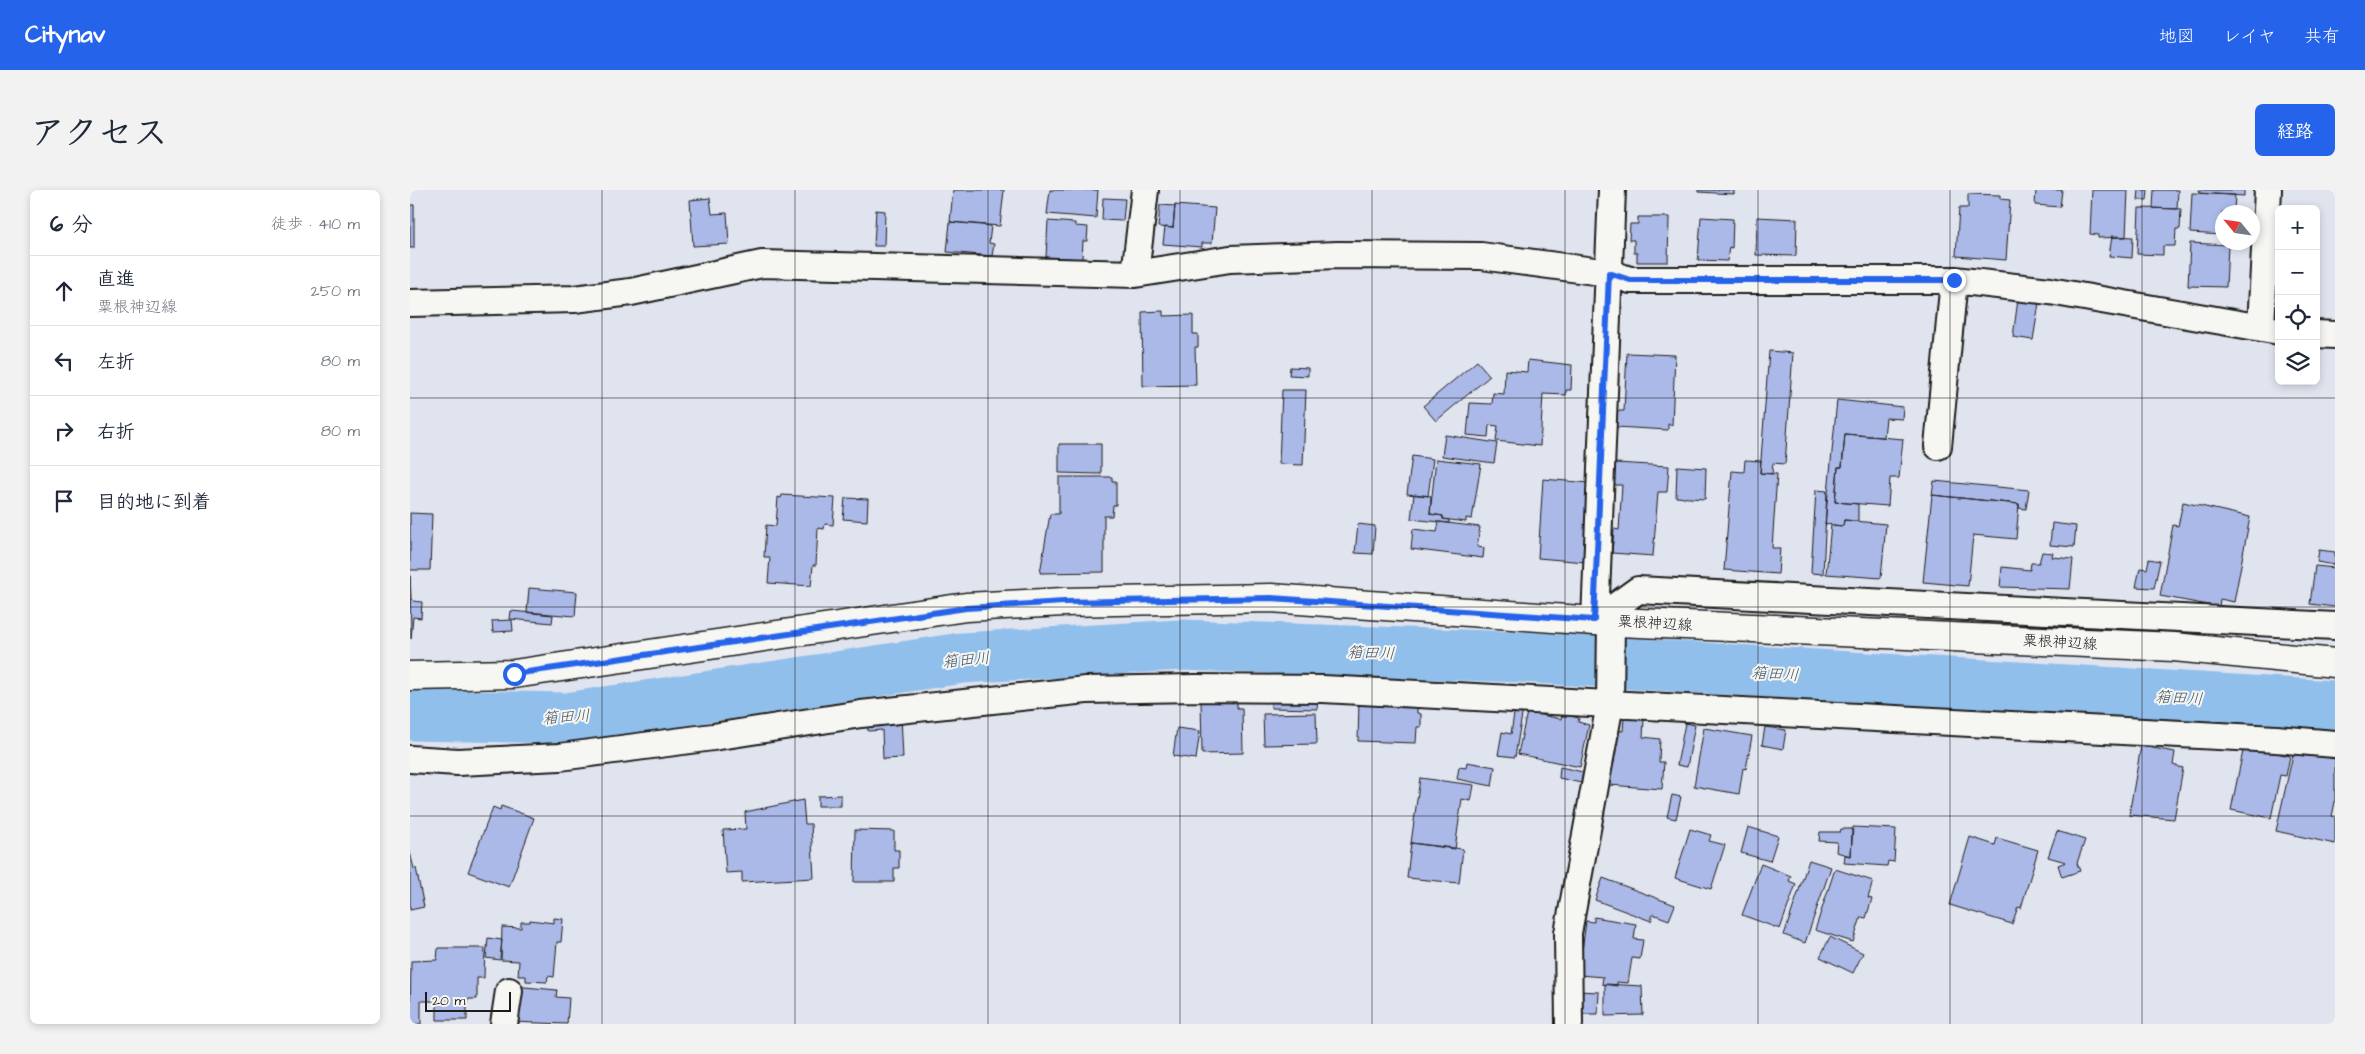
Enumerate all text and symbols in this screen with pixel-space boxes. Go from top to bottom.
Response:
text: Citynav [25,18,105,52]
text: 地図 [2159,24,2195,49]
text: レイヤ [2223,24,2276,49]
text: 共有 [2304,24,2340,49]
button: 経路 [2255,104,2335,156]
text: アクセス [30,109,168,158]
north arrow [2215,205,2260,250]
map controls [2275,205,2320,385]
button: + [2275,205,2320,250]
text: 6 分 [50,210,93,239]
text: 徒歩 · 410 m [271,213,360,235]
button: − [2275,250,2320,295]
text: 直進 [97,266,135,293]
route end [1943,269,1966,292]
icon: ahead [50,277,78,305]
text: 250 m [311,280,360,302]
button: locate [2275,295,2320,340]
text: 粟根神辺線 [97,296,177,318]
button: layers [2275,340,2320,385]
icon: left [50,347,78,375]
text: 左折 [97,349,135,376]
text: 80 m [321,350,360,372]
icon: right [50,417,78,445]
text: 右折 [97,419,135,446]
text: 80 m [321,420,360,442]
icon: arrive [50,487,78,515]
text: 目的地に到着 [97,489,211,516]
street label: 粟根神辺線 [1617,611,1693,636]
street label: 粟根神辺線 [2022,630,2098,655]
water label: 箱田川 [1347,641,1395,665]
water label: 箱田川 [941,647,991,673]
water label: 箱田川 [1750,662,1799,686]
route start [503,663,526,686]
water label: 箱田川 [2154,686,2203,710]
water label: 箱田川 [541,704,591,730]
scale bar [425,989,511,1012]
text: 20 m [432,991,465,1011]

